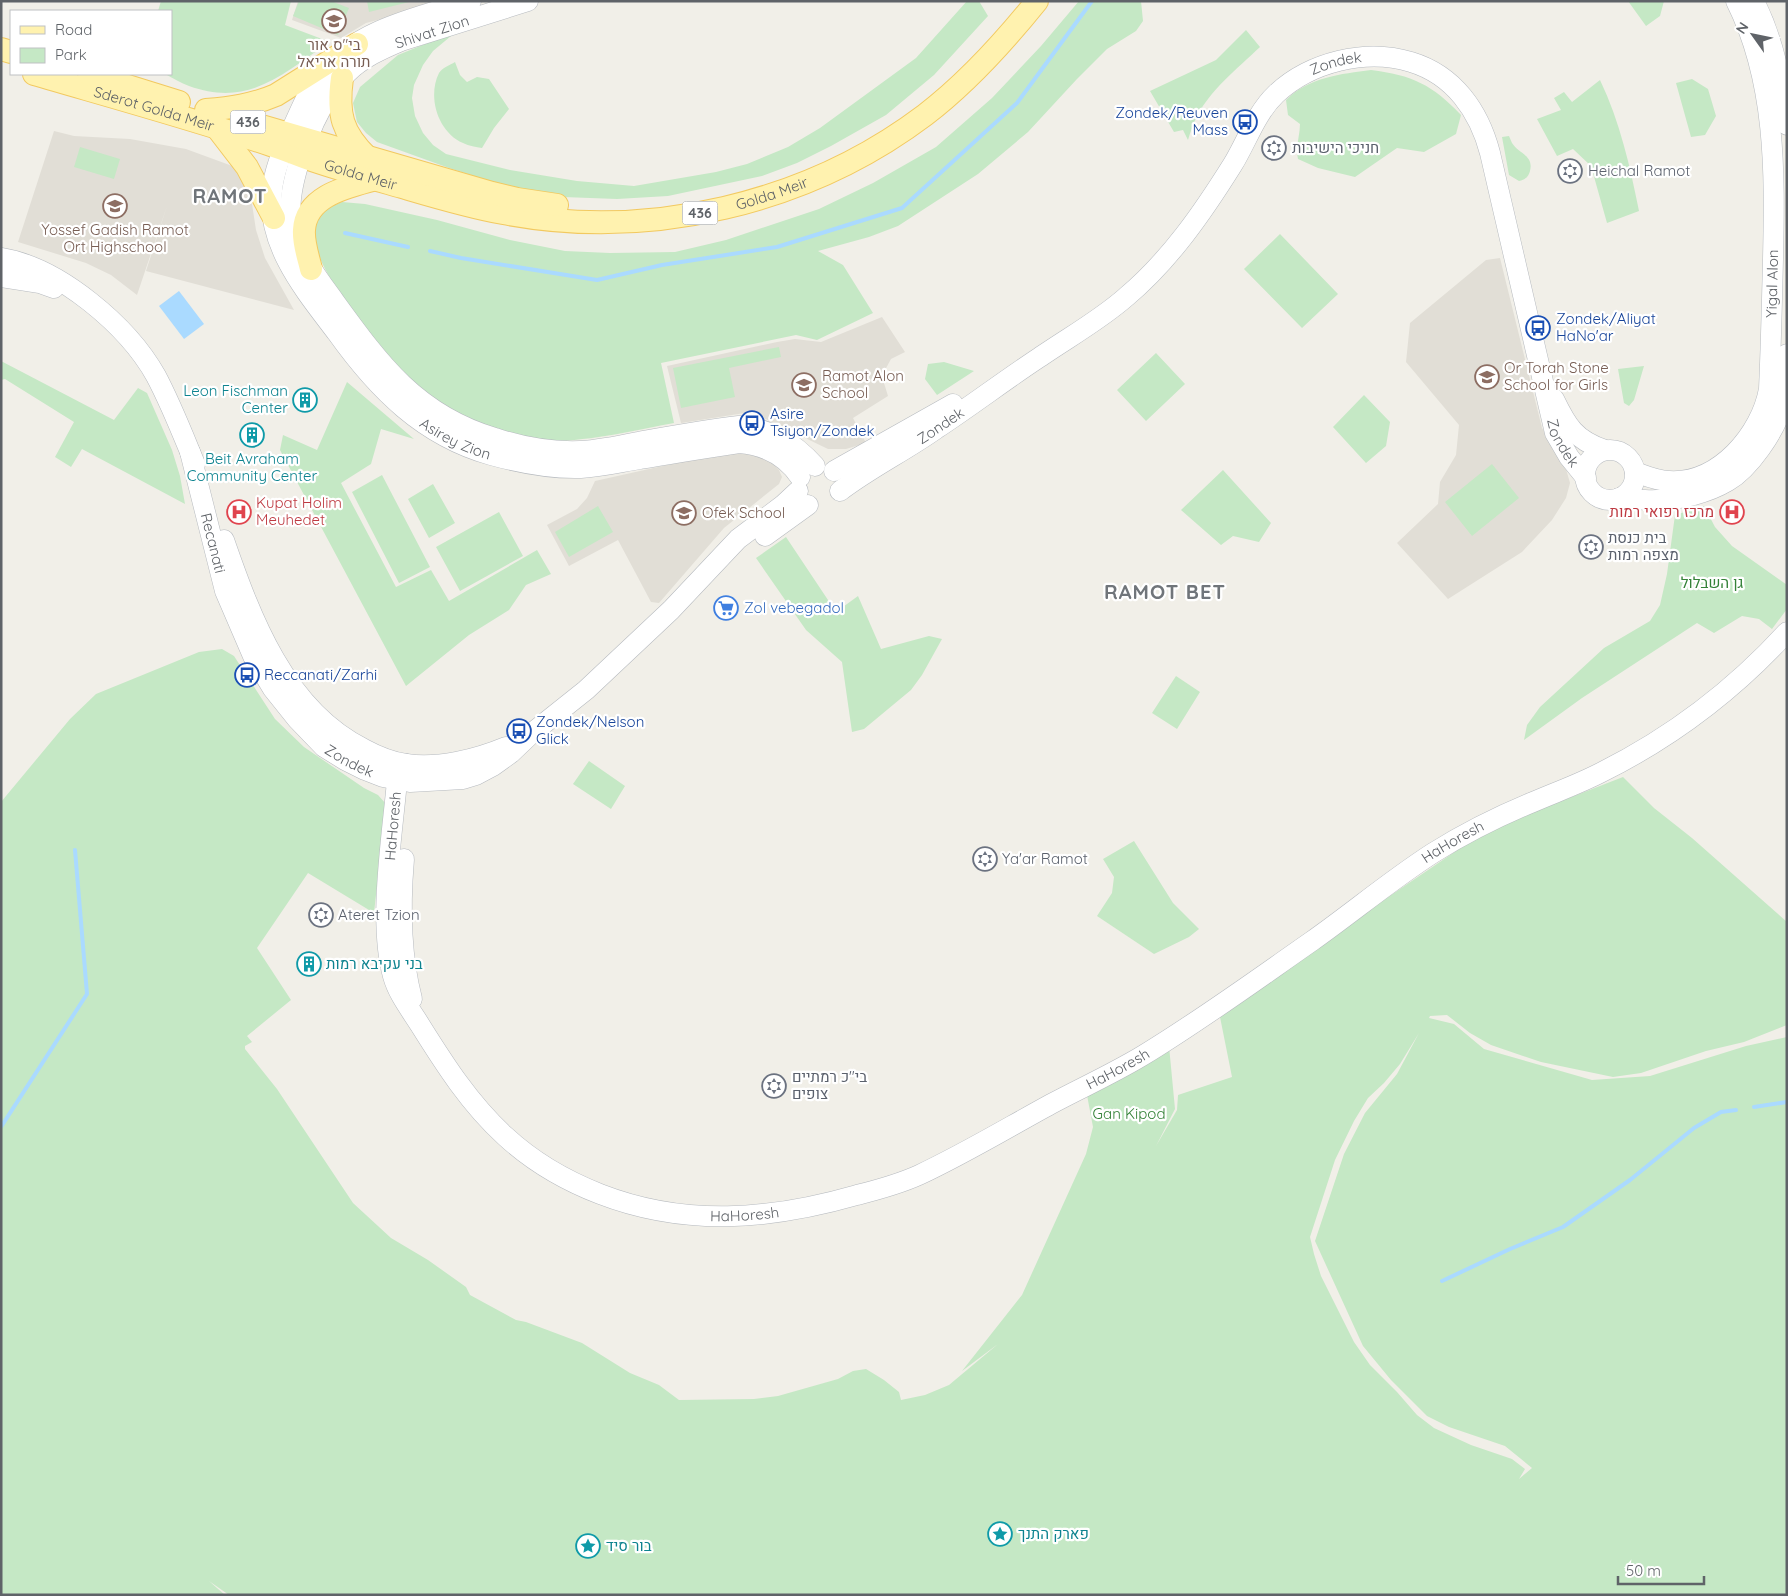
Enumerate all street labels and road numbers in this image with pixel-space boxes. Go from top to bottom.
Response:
street label: Shivat Zion [392,11,471,52]
street label: Zondek [1307,47,1363,79]
street label: Sderot Golda Meir [92,82,217,135]
road number: 436 [230,110,266,134]
street label: Golda Meir [322,155,400,194]
street label: Golda Meir [734,172,811,214]
road number: 436 [682,202,718,224]
street label: Yigal Alon [1762,249,1782,318]
street label: Zondek [913,403,968,448]
street label: Asirey Zion [416,413,493,463]
street label: Zondek [1543,417,1584,471]
street label: Recanati [197,511,230,575]
street label: Zondek [321,740,376,781]
street label: HaHoresh [380,791,405,861]
street label: HaHoresh [1417,816,1487,867]
street label: HaHoresh [1083,1044,1153,1093]
street label: HaHoresh [710,1202,780,1225]

